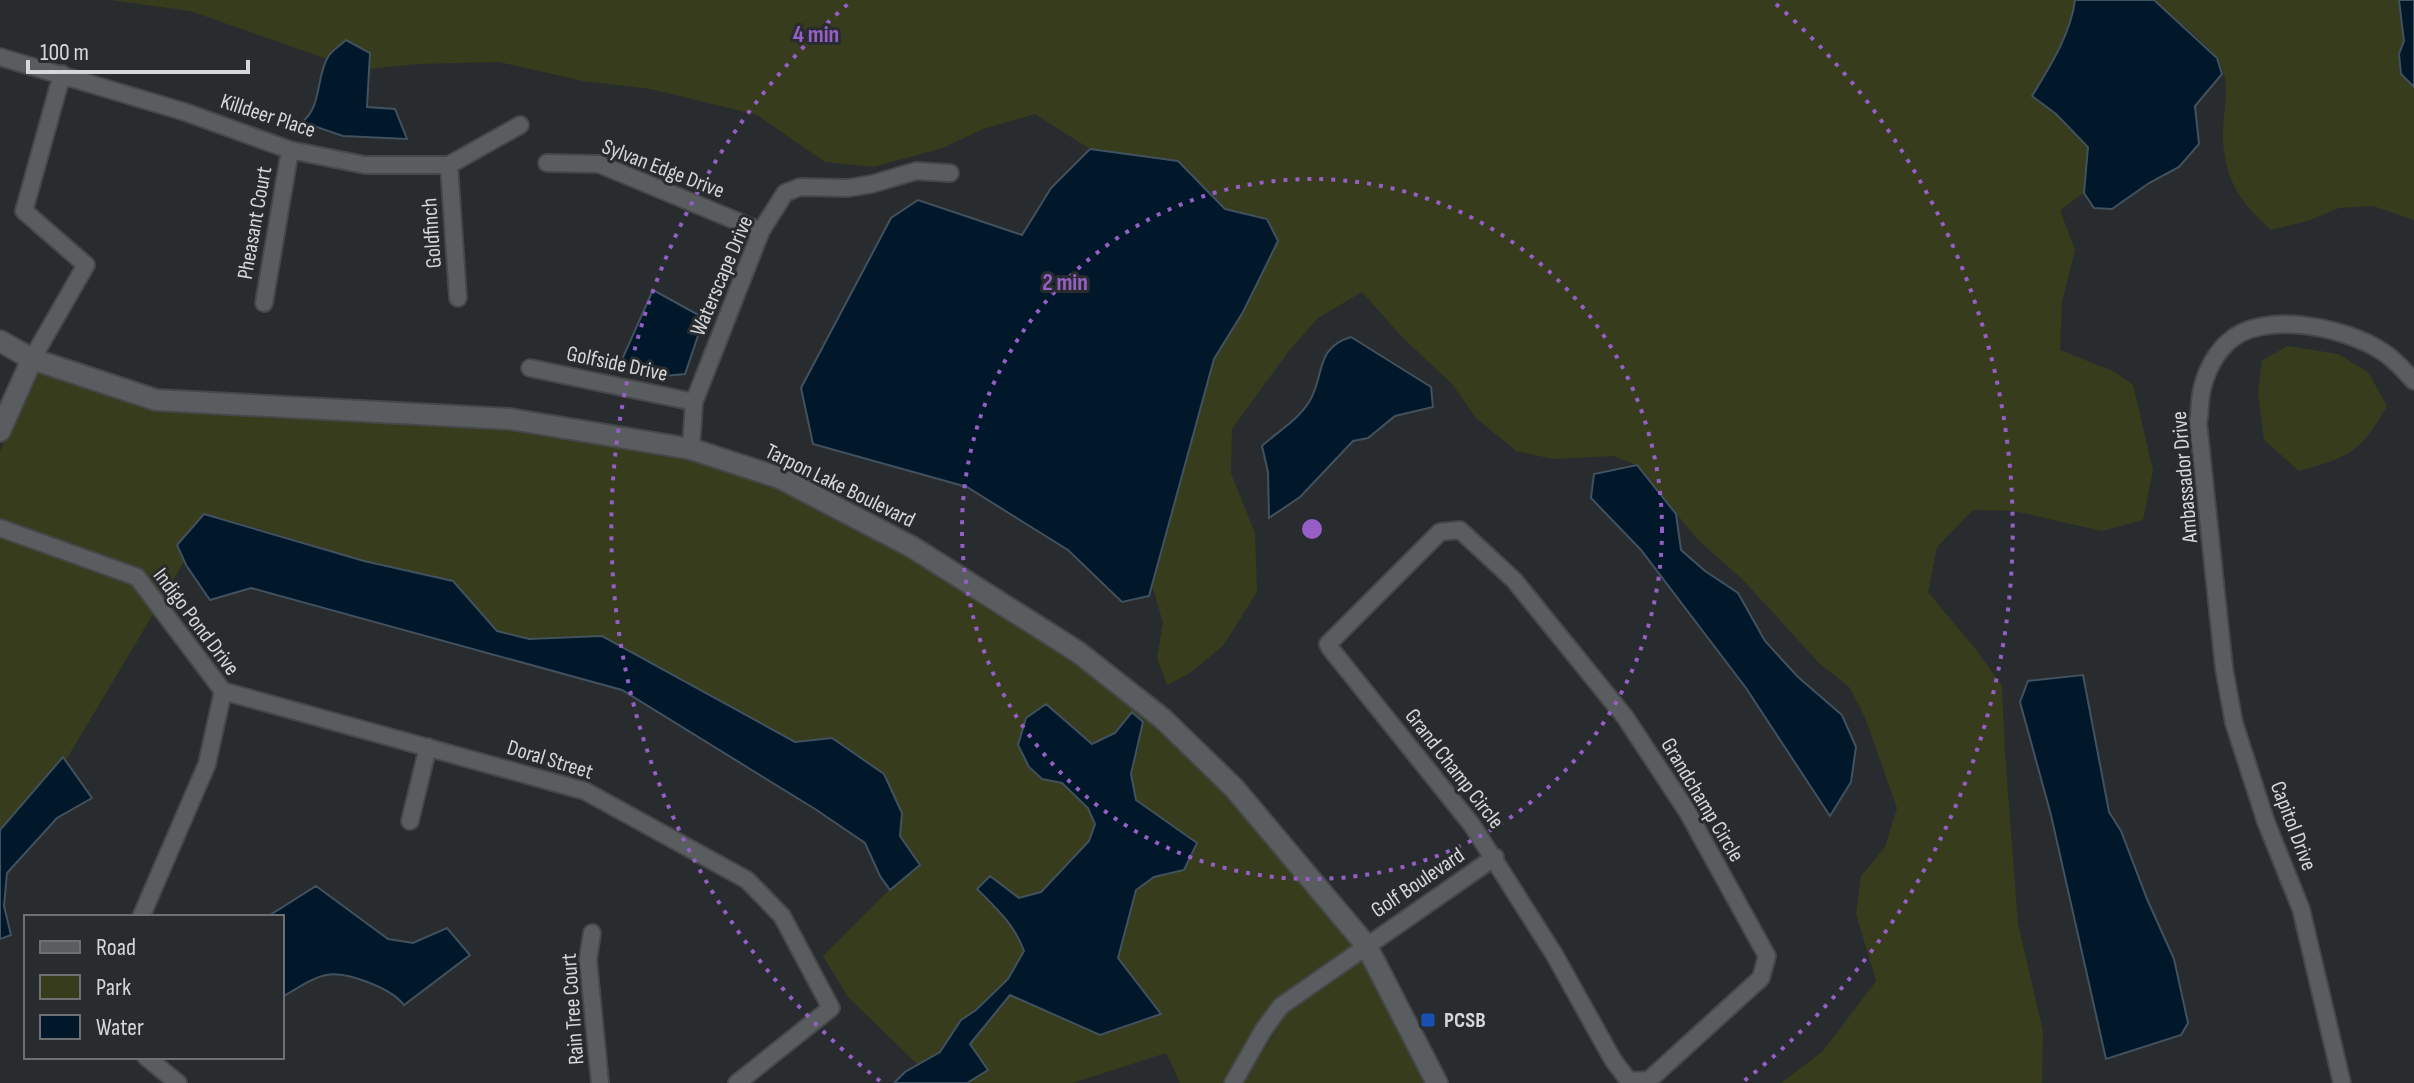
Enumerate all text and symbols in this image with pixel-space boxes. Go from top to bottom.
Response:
text: 4 min [793,20,839,49]
scale bar [28,24,248,74]
text: 100 m [40,38,89,67]
street label: Killdeer Place [217,88,319,144]
street label: Sylvan Edge Drive [598,133,728,205]
street label: Pheasant Court [232,164,278,282]
street label: Goldfinch [416,197,448,269]
street label: Waterscape Drive [685,212,759,340]
text: 2 min [1042,268,1088,297]
street label: Golfside Drive [564,340,670,388]
street label: Ambassador Drive [2166,410,2204,545]
street label: Tarpon Lake Boulevard [761,438,919,534]
centre of rings [1298,515,1326,543]
street label: Indigo Pond Drive [147,563,245,681]
street label: Grand Champ Circle [1399,703,1509,835]
street label: Grandchamp Circle [1654,733,1750,867]
street label: Doral Street [504,734,596,786]
street label: Capitol Drive [2264,777,2322,875]
street label: Golf Boulevard [1366,842,1470,924]
legend [24,915,284,1059]
text: Road [96,933,136,962]
street label: Rain Tree Court [556,952,590,1066]
text: Park [96,973,131,1002]
place label: PCSB [1444,1007,1486,1034]
marker: PCSB [1419,1011,1437,1029]
text: Water [96,1013,144,1042]

